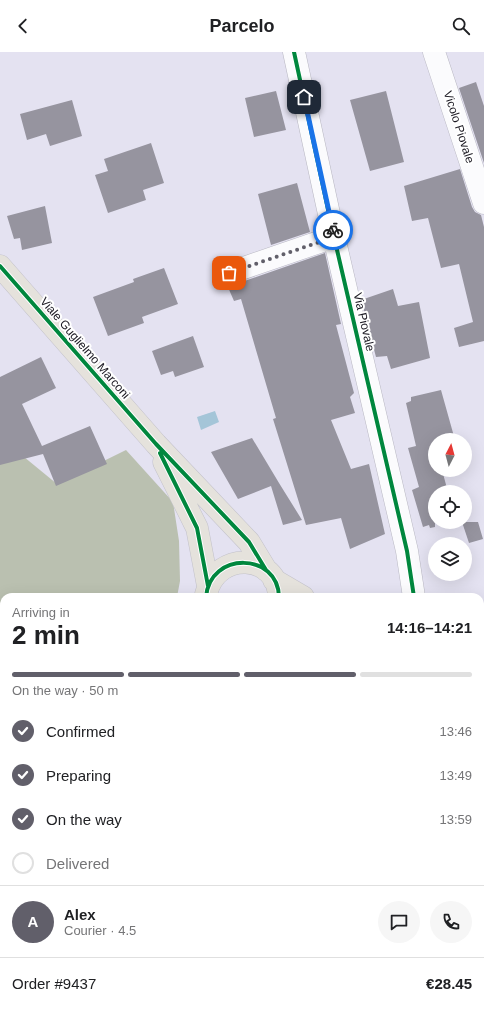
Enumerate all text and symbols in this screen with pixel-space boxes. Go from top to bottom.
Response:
icon: back [12,15,34,37]
icon: search [450,15,472,37]
text: Parcelo [209,16,275,36]
pin [287,80,321,114]
icon: home [293,86,315,108]
street label: Vicolo Piovale [441,89,477,165]
courier [313,210,353,250]
icon: bike [322,219,344,241]
pin [212,256,246,290]
icon: bag [218,262,240,284]
street label: Via Piovale [350,291,378,353]
street label: Viale Guglielmo Marconi [37,294,133,402]
north arrow [428,433,472,477]
map controls [428,433,472,581]
button: locate [428,485,472,529]
button: layers [428,537,472,581]
text: Arriving in [12,605,70,620]
text: 14:16–14:21 [387,619,472,636]
text: 2 min [12,620,80,650]
text: On the way · 50 m [12,683,118,698]
icon: check [12,720,34,742]
text: Confirmed [46,723,115,740]
text: 13:46 [439,724,472,739]
icon: check [12,764,34,786]
text: Preparing [46,767,111,784]
text: 13:49 [439,768,472,783]
icon: check [12,808,34,830]
text: On the way [46,811,122,828]
text: 13:59 [439,812,472,827]
text: Delivered [46,855,109,872]
button: chat [378,901,420,943]
button: phone [430,901,472,943]
text: Alex [64,906,96,923]
text: A [28,913,38,930]
text: Courier · 4.5 [64,923,136,938]
text: Order #9437 [12,975,96,992]
text: €28.45 [426,975,472,992]

